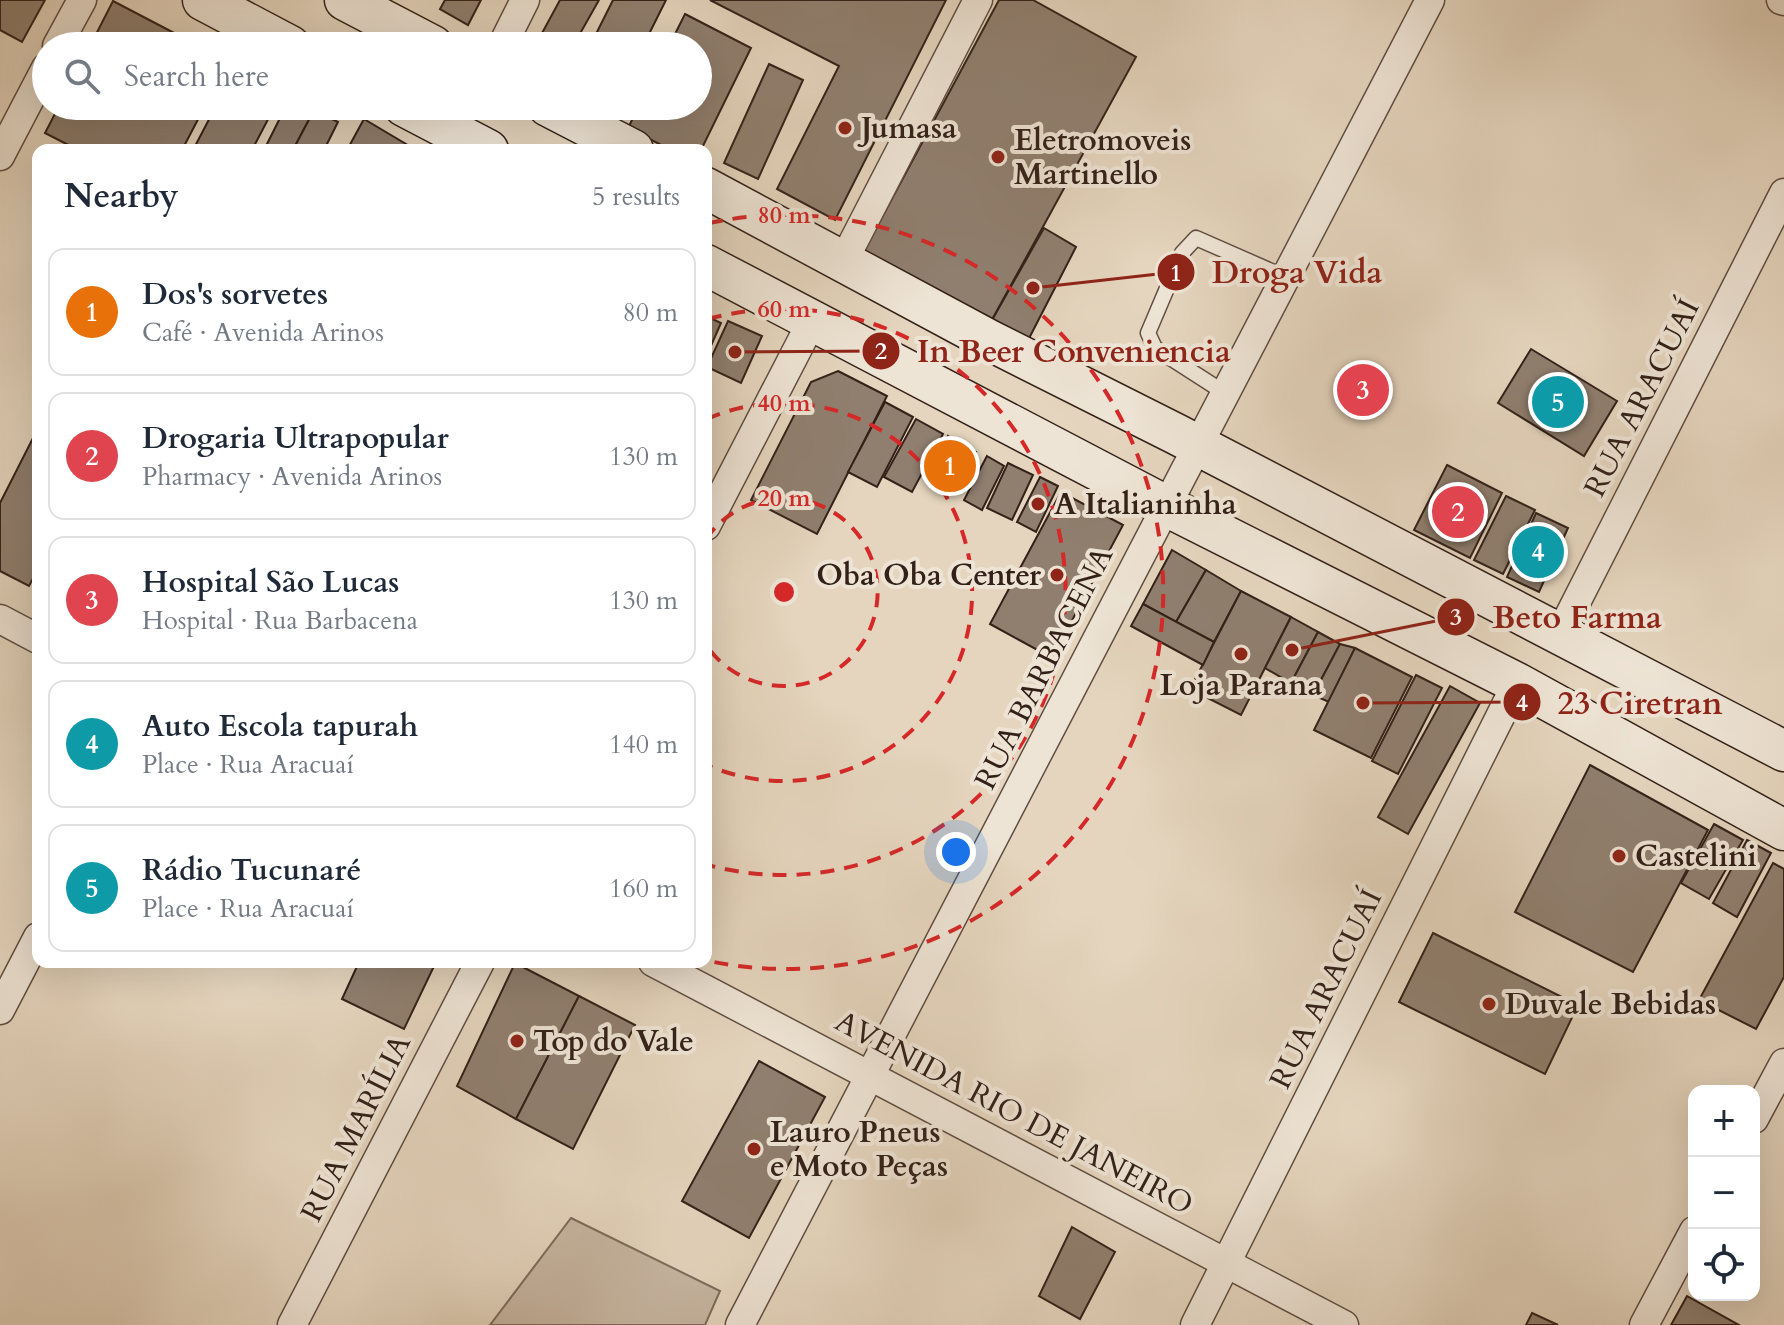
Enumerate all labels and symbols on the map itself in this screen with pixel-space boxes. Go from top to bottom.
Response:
place label: Jumasa [857,108,957,149]
marker: Jumasa [836,119,854,137]
place label: Eletromoveis Martinello [1014,120,1191,195]
marker: Eletromoveis Martinello [989,148,1007,166]
text: 80 m [757,199,811,232]
callout: Droga Vida [1156,244,1399,300]
text: Droga Vida [1212,251,1382,295]
text: 1 [1170,257,1182,290]
street label: RUA ARACUAÍ [1574,292,1710,504]
text: 60 m [757,293,811,326]
callout: In Beer Conveniencia [861,323,1247,379]
text: In Beer Conveniencia [917,330,1231,374]
text: 2 [875,335,887,368]
pin: 3 [1337,360,1389,420]
pin: 5 [1532,372,1584,432]
text: 40 m [757,387,811,420]
pin: 1 [924,436,976,496]
text: 20 m [757,482,811,515]
pin: 2 [1432,482,1484,542]
place label: A Italianinha [1054,484,1237,525]
marker: A Italianinha [1029,495,1047,513]
pin: 4 [1512,522,1564,582]
street label: RUA BARBACENA [965,539,1123,796]
place label: Oba Oba Center [816,555,1042,596]
marker: Oba Oba Center [1048,566,1066,584]
centre of rings [770,578,798,606]
callout: Beto Farma [1436,589,1677,645]
text: Beto Farma [1492,596,1662,640]
text: 3 [1450,601,1462,634]
marker: Loja Parana [1232,645,1250,663]
place label: Loja Parana [1160,665,1322,706]
callout: 23 Ciretran [1502,674,1739,730]
text: 23 Ciretran [1558,682,1723,726]
text: 4 [1516,687,1528,720]
your location [936,832,976,872]
place label: Castelini [1635,836,1757,877]
marker: Castelini [1610,847,1628,865]
street label: RUA ARACUAÍ [1260,882,1392,1096]
place label: Duvale Bebidas [1505,984,1716,1025]
marker: Duvale Bebidas [1480,995,1498,1013]
street label: AVENIDA RIO DE JANEIRO [828,1001,1200,1225]
place label: Top do Vale [533,1021,694,1062]
street label: RUA MARÍLIA [291,1027,421,1229]
marker: Top do Vale [508,1032,526,1050]
place label: Lauro Pneus e Moto Peças [770,1112,948,1187]
marker: Lauro Pneus e Moto Peças [745,1140,763,1158]

